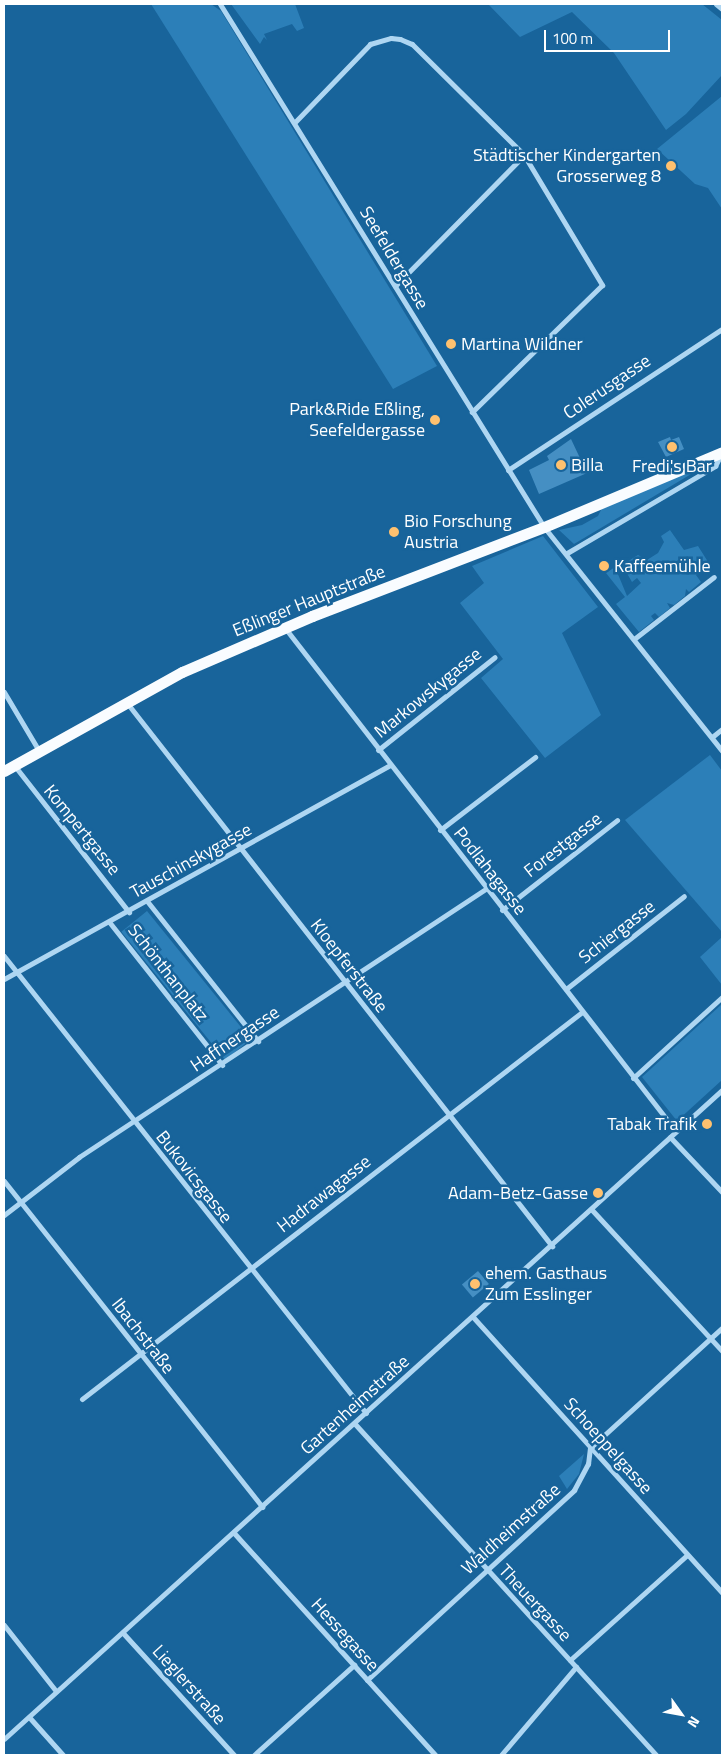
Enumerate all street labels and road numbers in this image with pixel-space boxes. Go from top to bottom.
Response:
street label: Seefeldergasse [355,203,433,313]
street label: Colerusgasse [559,350,655,424]
street label: Eßlinger Hauptstraße [230,561,388,641]
street label: Markowskygasse [370,643,486,743]
street label: Kompertgasse [39,781,125,879]
street label: Forestgasse [520,808,606,882]
street label: Tauschinskygasse [126,819,256,903]
street label: Podlahagasse [449,823,531,919]
street label: Schiergasse [575,896,659,968]
street label: Kloepferstraße [306,915,392,1017]
street label: Schönthanplatz [123,920,213,1026]
street label: Haffnergasse [187,1002,283,1076]
street label: Bukovicsgasse [151,1127,237,1227]
street label: Hadrawagasse [273,1151,375,1237]
street label: Ibachstraße [107,1294,179,1378]
street label: Gartenheimstraße [296,1351,414,1459]
street label: Schoeppelgasse [559,1393,657,1499]
street label: Waldheimstraße [457,1479,565,1579]
street label: Theuergasse [494,1560,576,1646]
street label: Hessegasse [307,1594,383,1676]
street label: Lieglerstraße [148,1641,230,1729]

